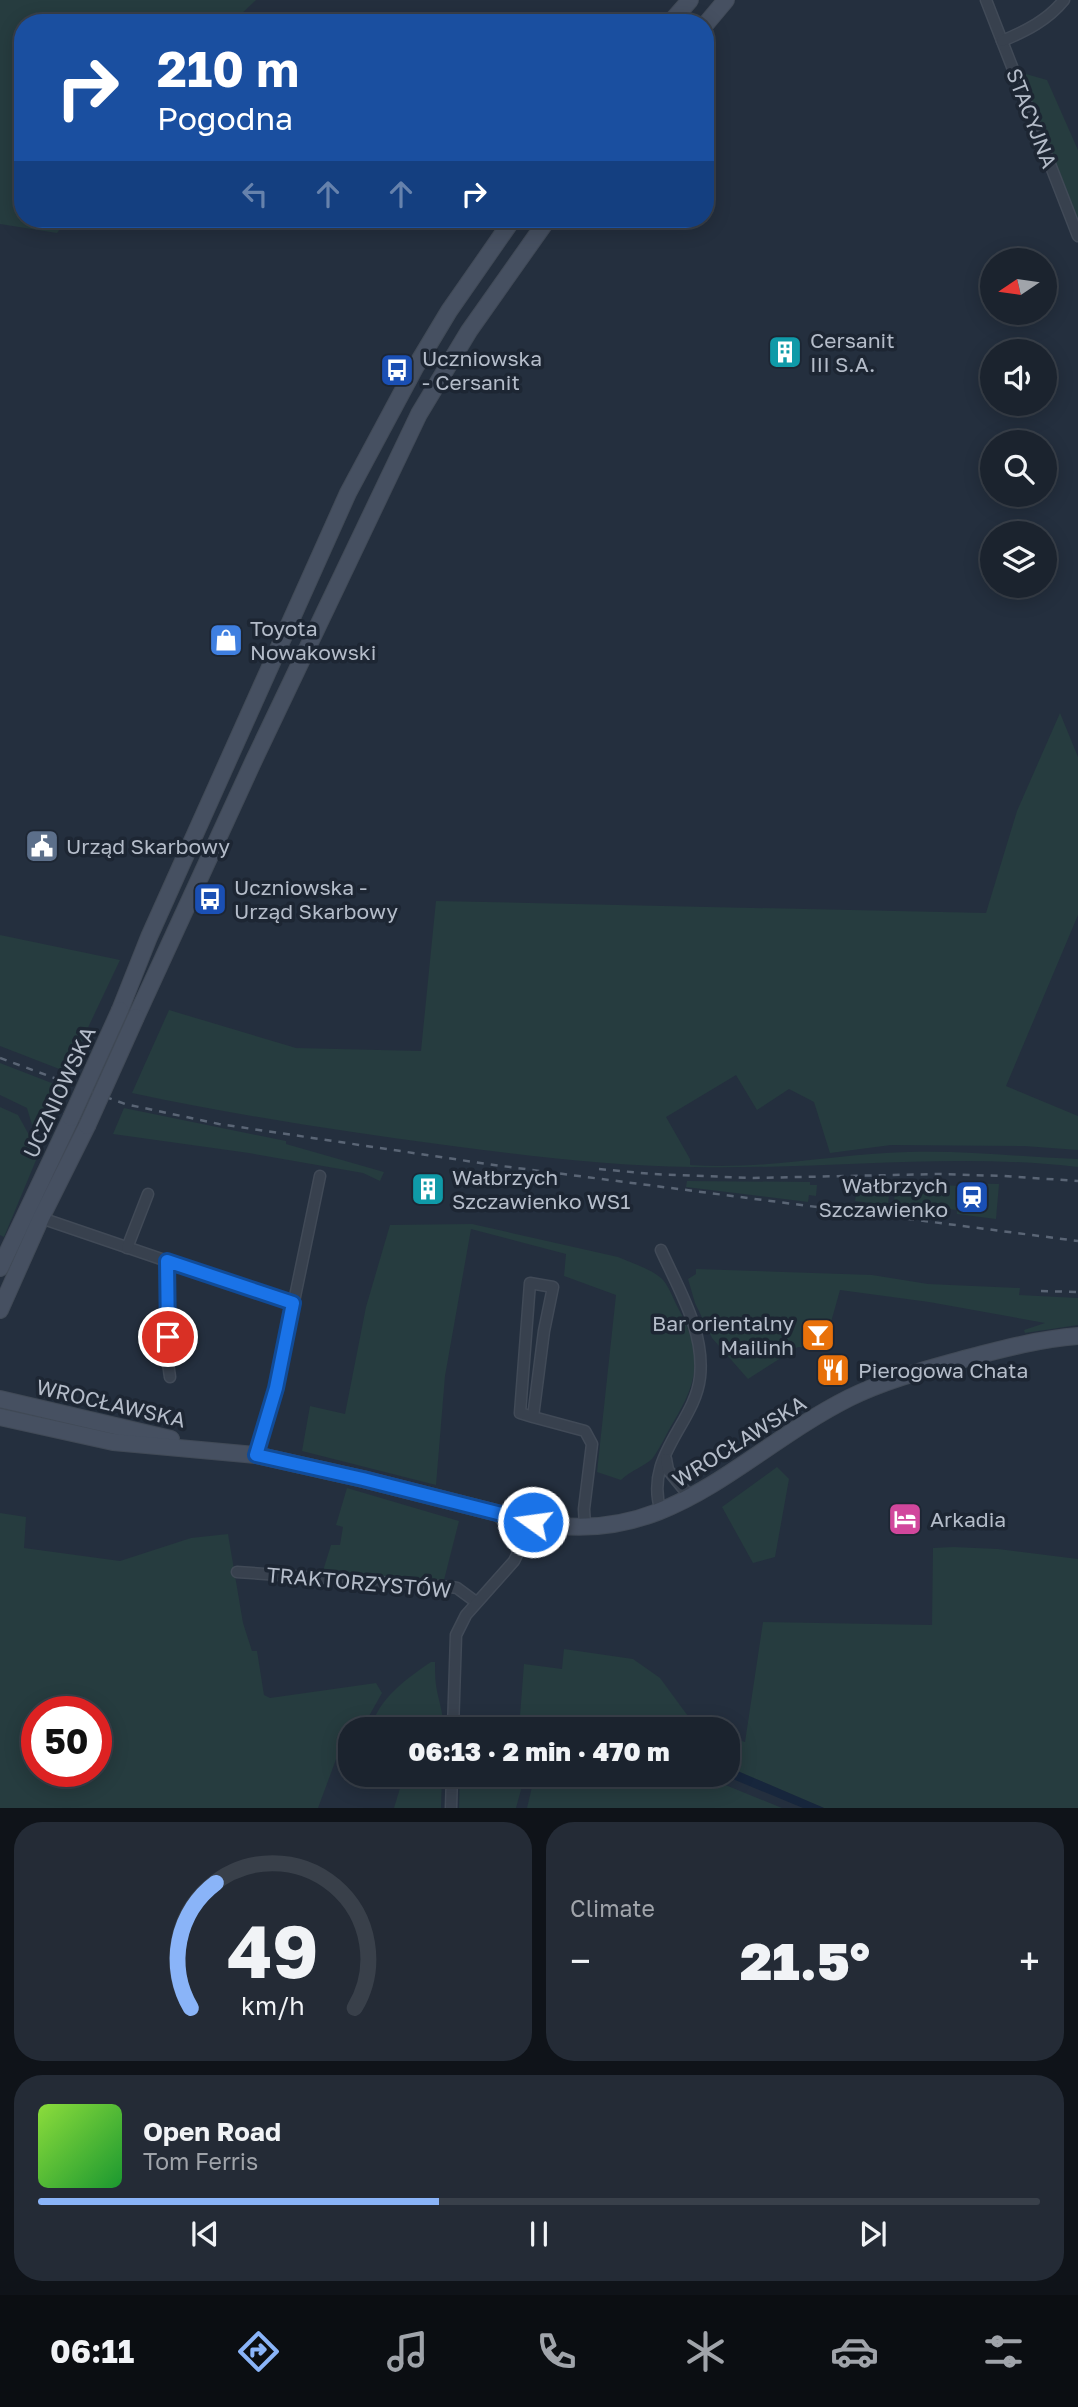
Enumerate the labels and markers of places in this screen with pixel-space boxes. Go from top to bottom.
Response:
place label: Cersanit III S.A. [810,327,895,377]
building icon: Cersanit III S.A. [766,333,804,371]
place label: Uczniowska - Cersanit [422,345,542,395]
bus stop icon: Uczniowska - Cersanit [378,351,416,389]
place label: Toyota Nowakowski [250,615,376,665]
shop icon: Toyota Nowakowski [207,621,245,659]
public building icon: Urząd Skarbowy [23,827,61,865]
place label: Urząd Skarbowy [66,833,230,859]
place label: Uczniowska - Urząd Skarbowy [234,874,398,924]
bus stop icon: Uczniowska - Urząd Skarbowy [191,880,229,918]
place label: Wałbrzych Szczawienko WS1 [452,1164,630,1214]
building icon: Wałbrzych Szczawienko WS1 [409,1170,447,1208]
place label: Wałbrzych Szczawienko [818,1172,948,1222]
station icon: Wałbrzych Szczawienko [953,1178,991,1216]
pin [138,1307,198,1367]
place label: Bar orientalny Mailinh [652,1310,794,1360]
bar icon: Bar orientalny Mailinh [799,1316,837,1354]
restaurant icon: Pierogowa Chata [814,1351,852,1389]
place label: Pierogowa Chata [858,1357,1028,1383]
hotel icon: Arkadia [886,1500,924,1538]
place label: Arkadia [930,1506,1006,1532]

